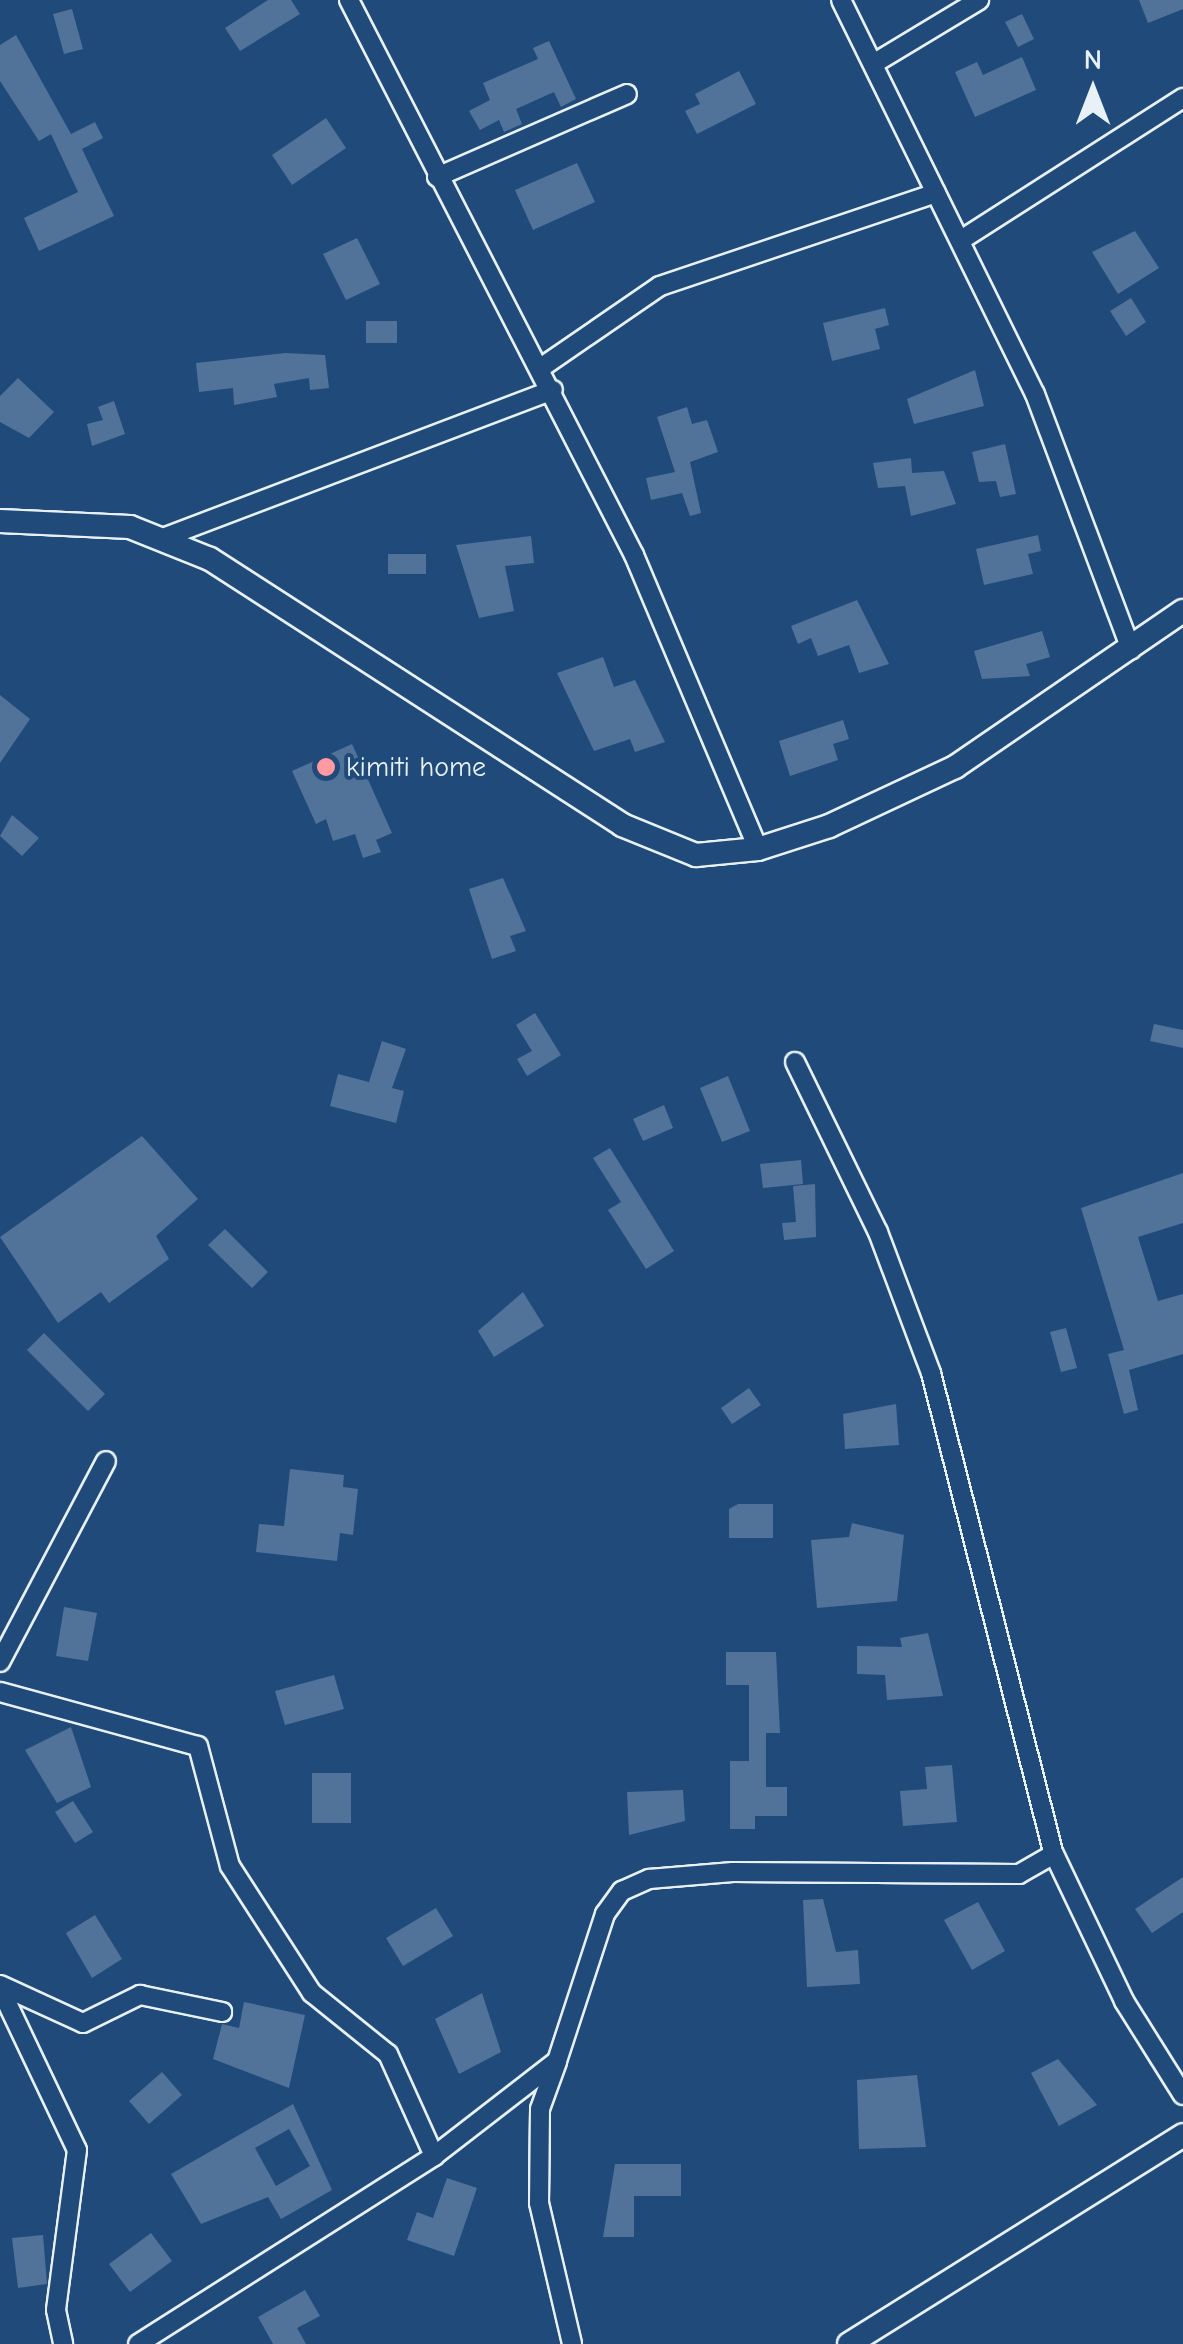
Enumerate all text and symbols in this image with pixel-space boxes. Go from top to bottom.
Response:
north arrow [1043,40,1143,140]
text: N [1084,44,1102,76]
place label: kimiti home [346,750,486,784]
marker: kimiti home [315,756,337,778]

